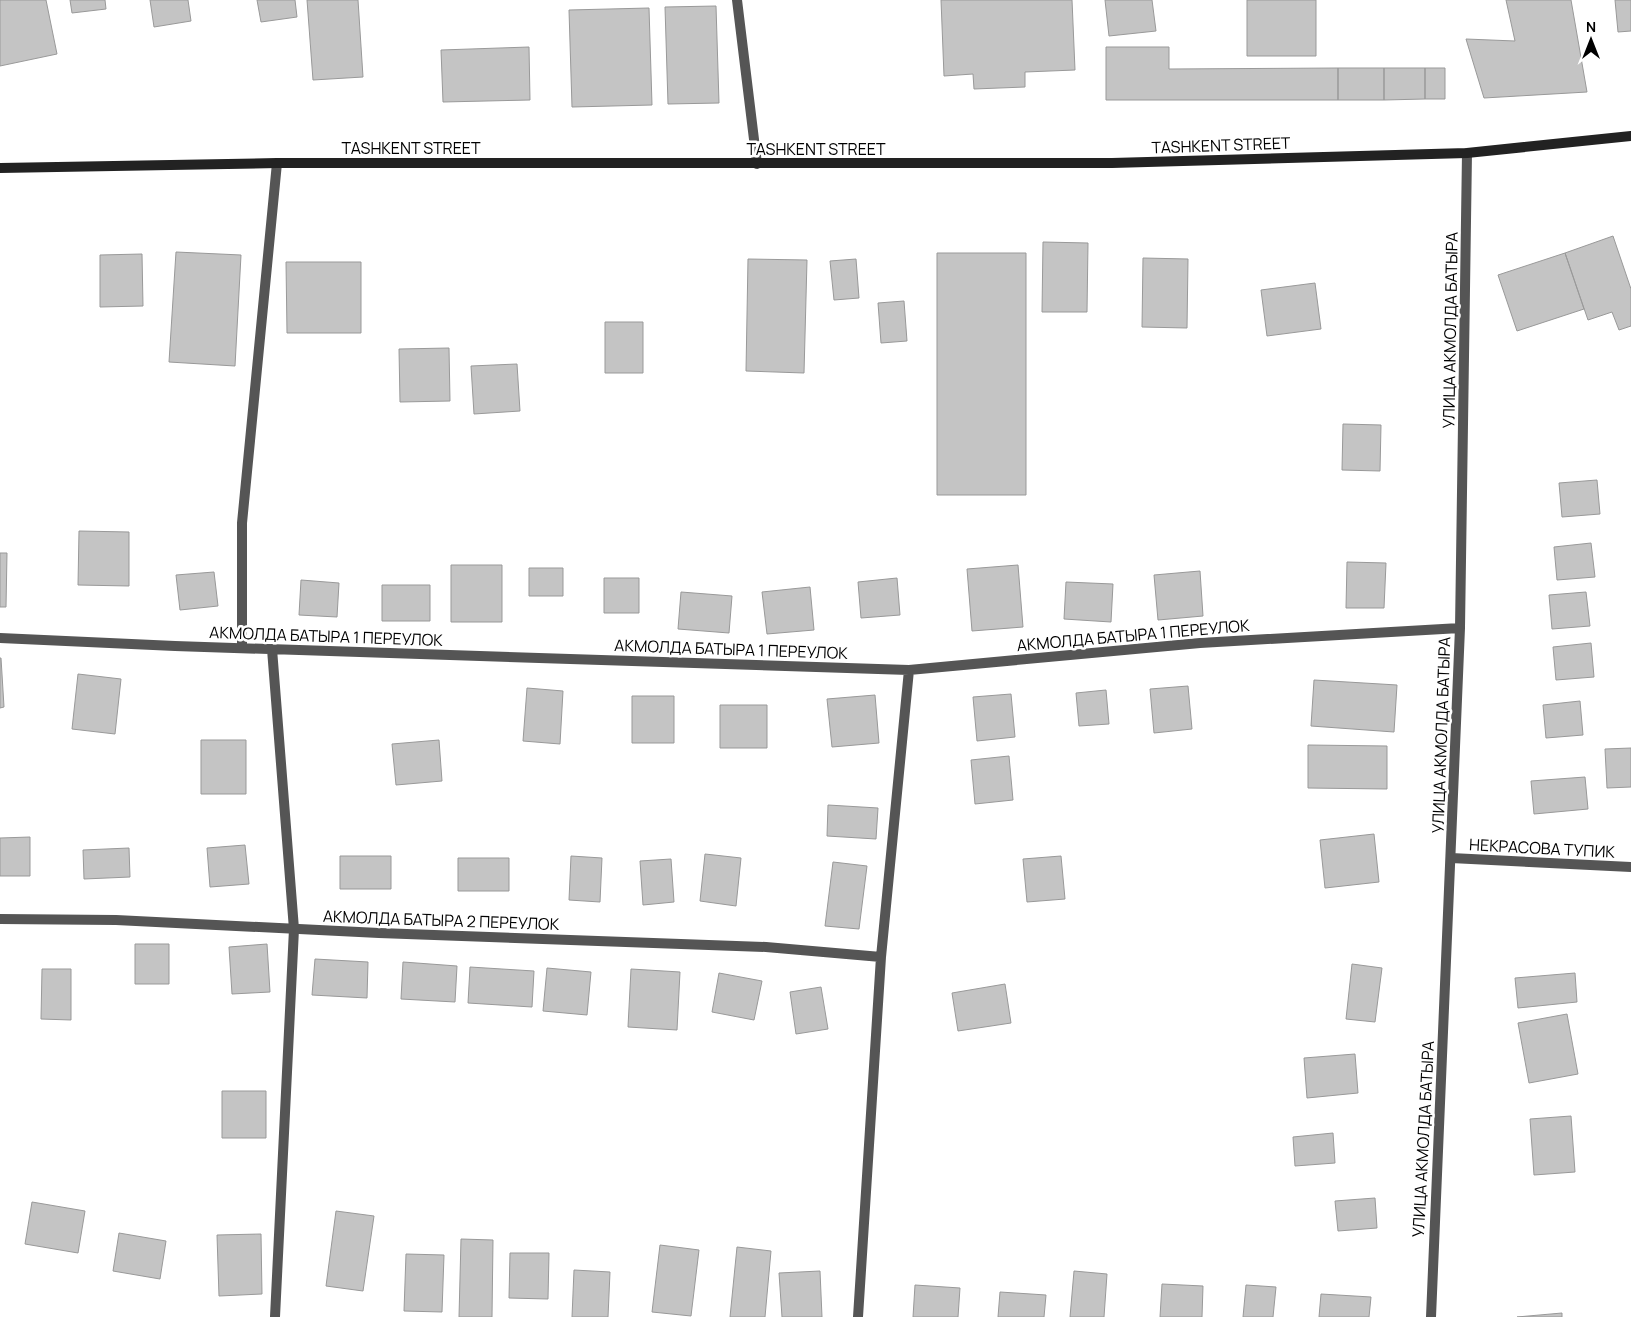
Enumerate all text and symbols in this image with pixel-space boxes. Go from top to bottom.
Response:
north arrow [1566,15,1616,65]
text: N [1586,17,1596,36]
street label: TASHKENT STREET [1151,132,1291,158]
street label: TASHKENT STREET [342,137,481,159]
street label: TASHKENT STREET [747,138,886,160]
street label: УЛИЦА АКМОЛДА БАТЫРА [1437,232,1463,428]
street label: АКМОЛДА БАТЫРА 1 ПЕРЕУЛОК [1016,614,1251,656]
street label: АКМОЛДА БАТЫРА 1 ПЕРЕУЛОК [209,621,444,651]
street label: АКМОЛДА БАТЫРА 1 ПЕРЕУЛОК [614,634,849,664]
street label: УЛИЦА АКМОЛДА БАТЫРА [1427,636,1455,834]
street label: НЕКРАСОВА ТУПИК [1469,833,1616,863]
street label: АКМОЛДА БАТЫРА 2 ПЕРЕУЛОК [322,905,560,935]
street label: УЛИЦА АКМОЛДА БАТЫРА [1407,1040,1439,1238]

